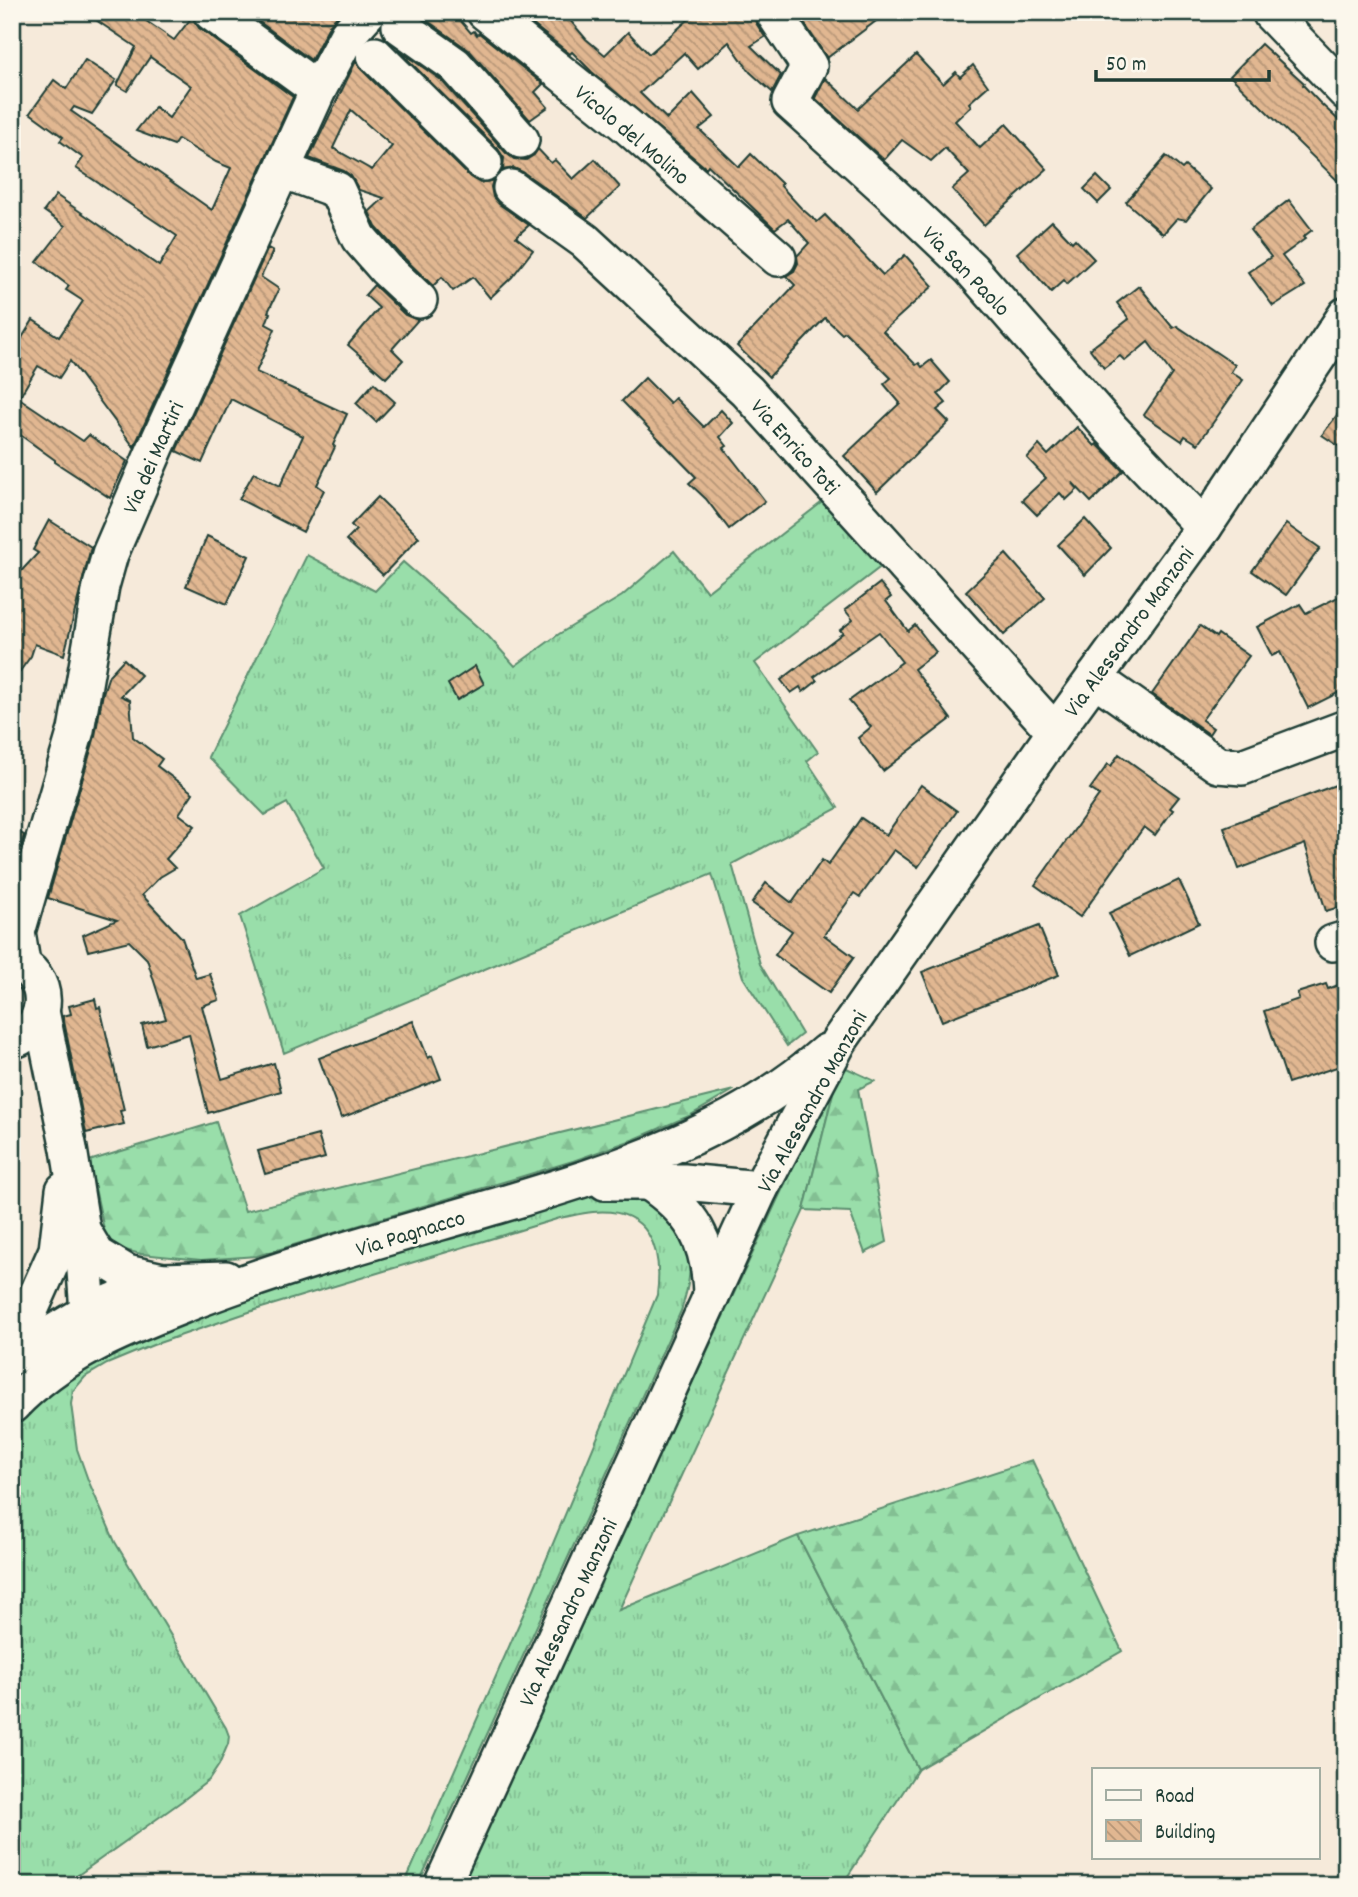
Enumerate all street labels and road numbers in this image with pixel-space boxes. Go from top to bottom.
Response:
street label: Vicolo del Molino [566,79,696,195]
street label: Via San Paolo [913,219,1016,325]
street label: Via Enrico Toti [741,393,846,504]
street label: Via dei Martiri [116,397,195,520]
street label: Via Alessandro Manzoni [1058,541,1204,725]
street label: Via Alessandro Manzoni [750,1006,878,1200]
street label: Via Pagnacco [352,1203,470,1268]
street label: Via Alessandro Manzoni [512,1514,628,1713]

